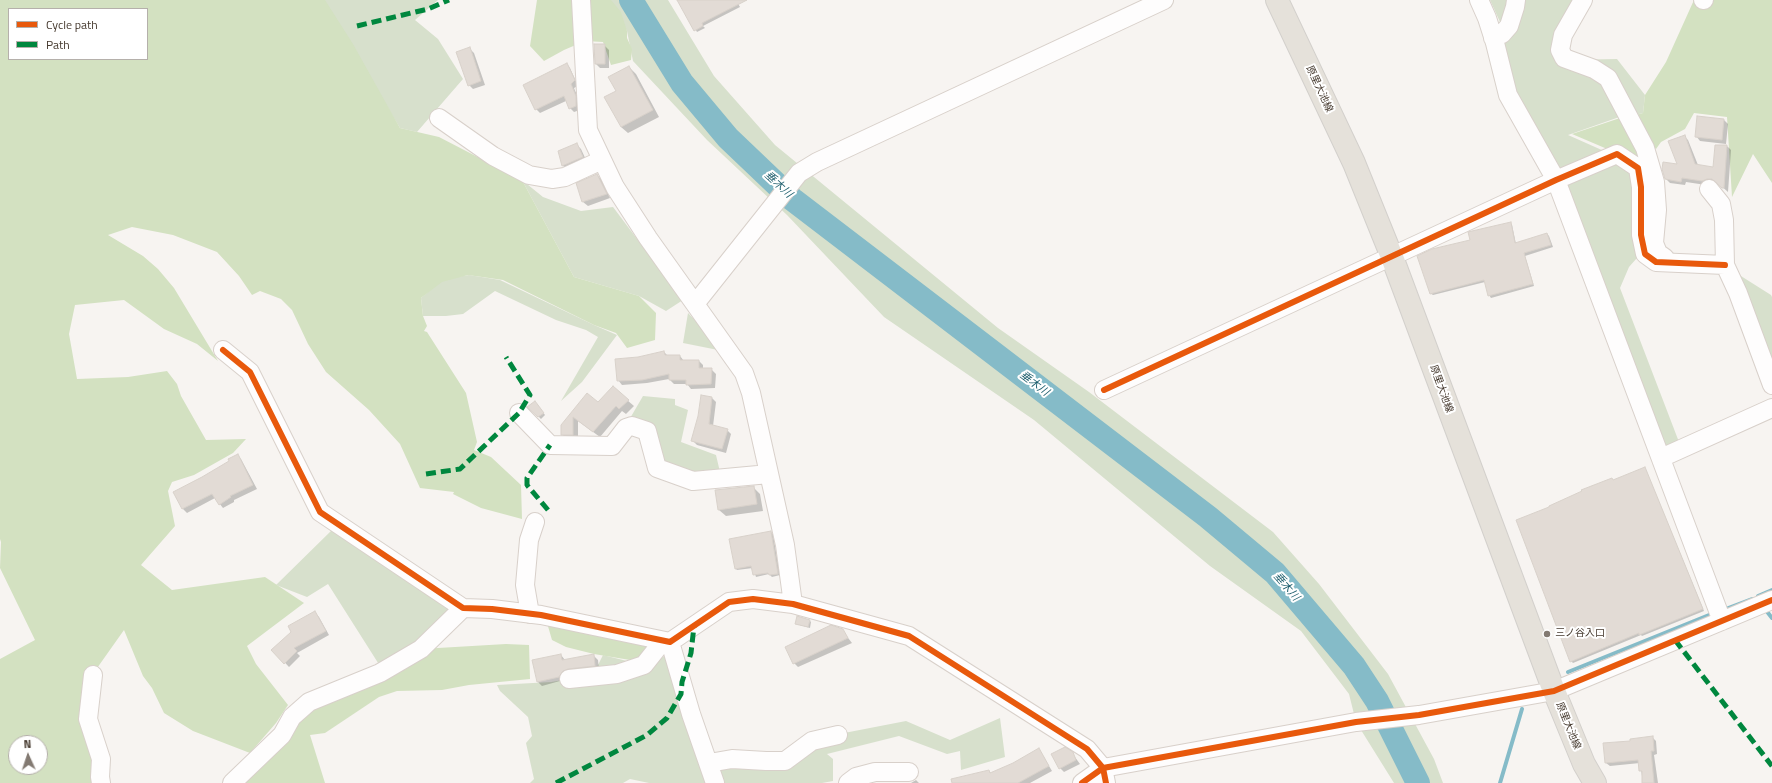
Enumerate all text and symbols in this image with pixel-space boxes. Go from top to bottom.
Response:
legend [8,8,148,60]
text: Cycle path [46,15,98,34]
text: Path [46,35,70,54]
street label: 原里大池線 [1303,64,1335,114]
water label: 垂木川 [761,169,795,201]
street label: 原里大池線 [1427,363,1455,415]
water label: 垂木川 [1017,369,1051,399]
water label: 垂木川 [1270,570,1302,604]
place label: 三ノ谷入口 [1555,628,1605,640]
marker: 三ノ谷入口 [1542,629,1552,639]
street label: 原里大池線 [1553,701,1583,751]
north arrow [8,735,48,775]
text: N [23,736,32,752]

